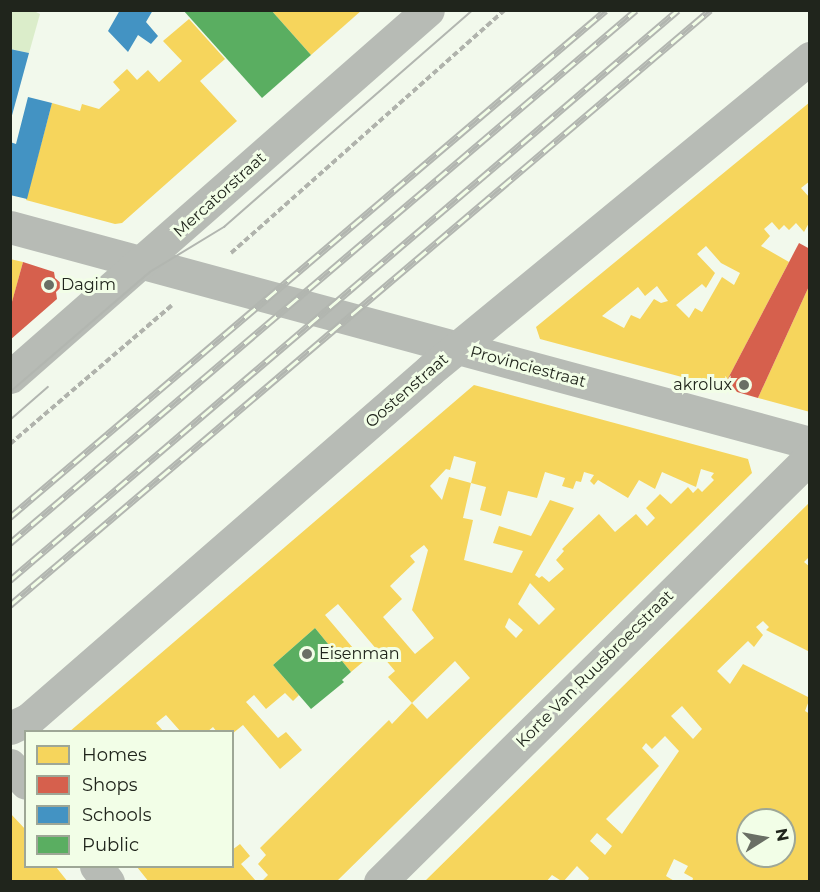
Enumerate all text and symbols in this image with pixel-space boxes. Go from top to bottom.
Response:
street label: Mercatorstraat [170,149,270,241]
place label: Dagim [61,275,116,295]
marker: Dagim [42,278,56,292]
street label: Provinciestraat [468,342,588,392]
street label: Oostenstraat [362,350,452,432]
place label: akrolux [673,375,732,395]
marker: akrolux [737,378,751,392]
street label: Korte Van Ruusbroecstraat [512,586,678,752]
place label: Eisenman [319,644,400,664]
marker: Eisenman [300,647,314,661]
legend [24,730,234,868]
text: Homes [82,744,147,766]
text: Shops [82,774,138,796]
text: Schools [82,804,151,826]
north arrow [736,808,796,868]
text: N [772,827,793,843]
text: Public [82,834,139,856]

